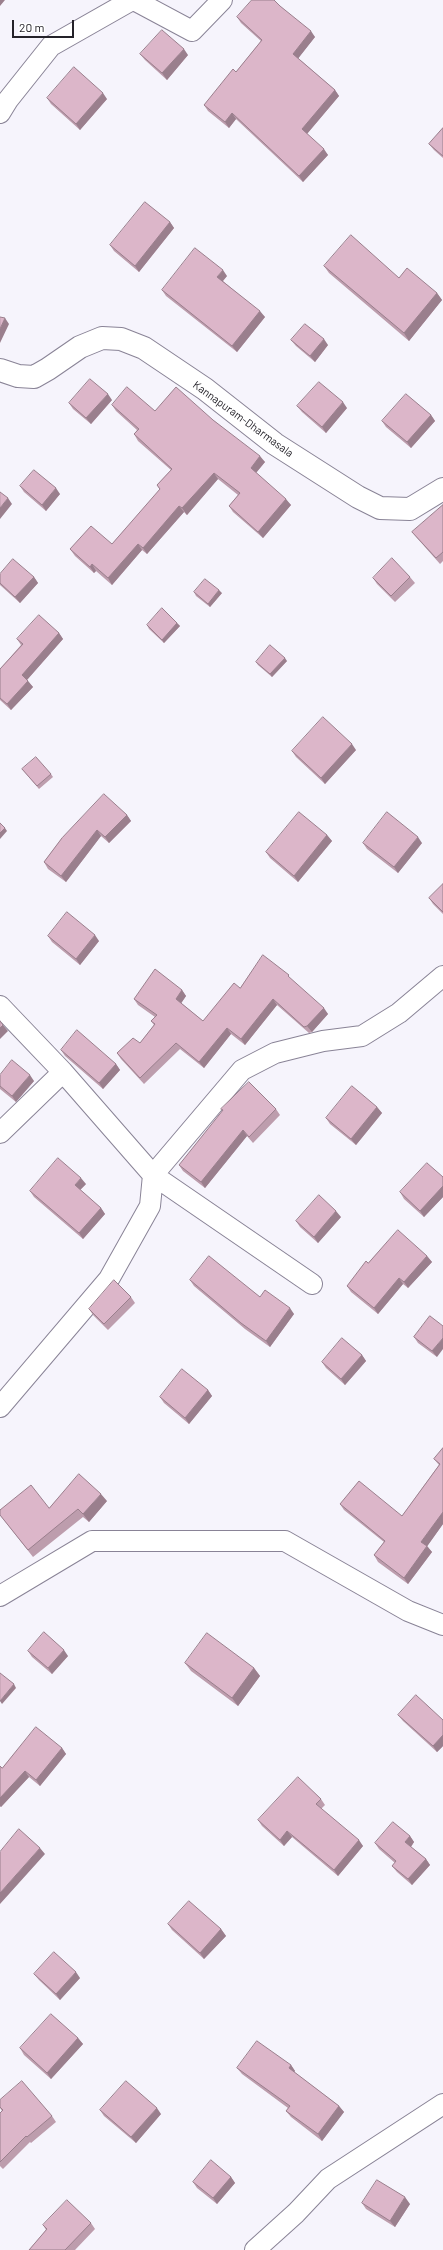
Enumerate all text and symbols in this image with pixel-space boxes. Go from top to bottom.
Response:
scale bar [14,12,76,38]
text: 20 m [19,20,45,34]
street label: Kannapuram-Dharmasala [190,378,296,460]

